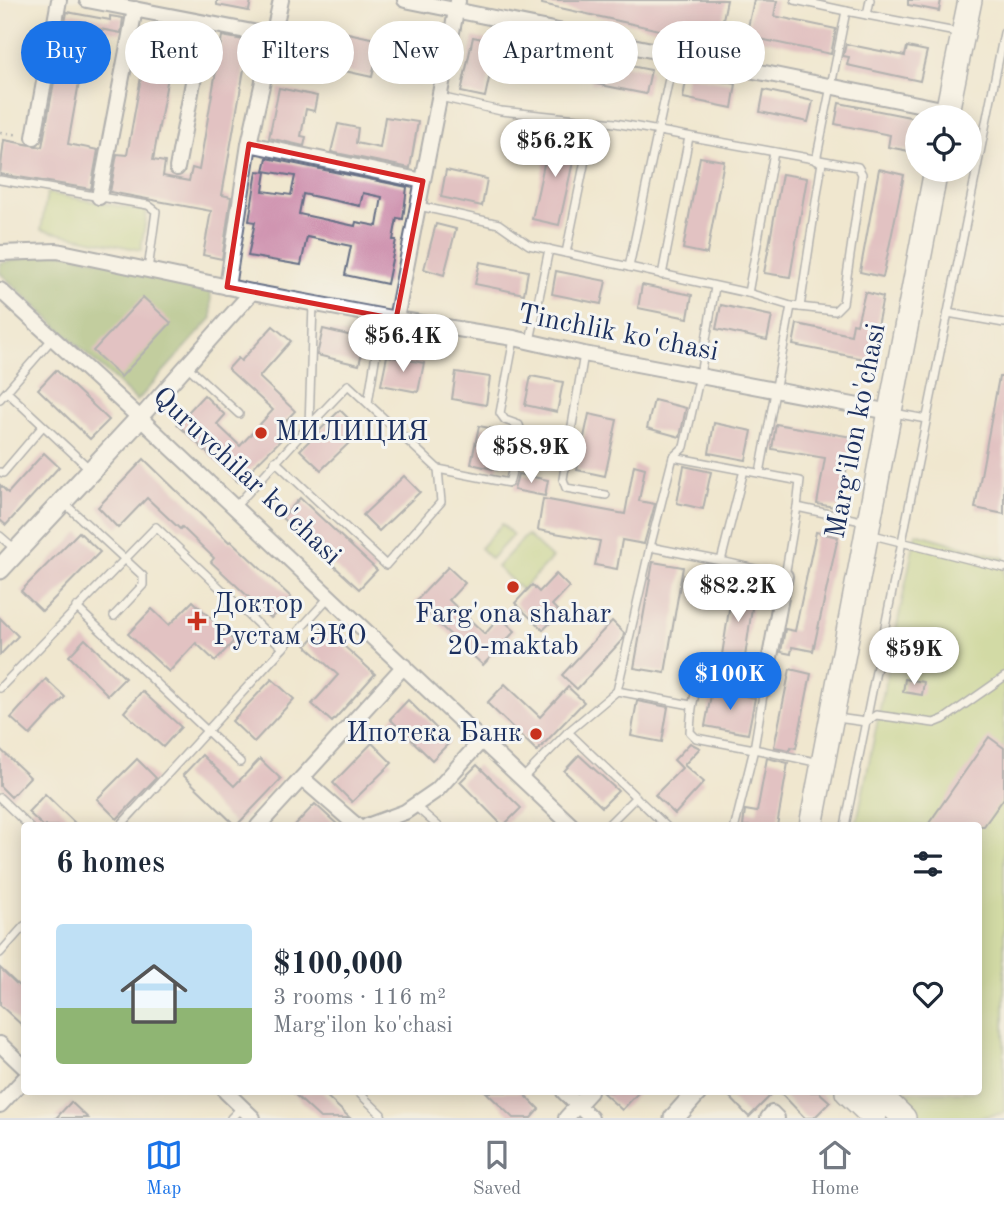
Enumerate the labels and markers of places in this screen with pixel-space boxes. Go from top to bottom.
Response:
pin: $56.2K [498,120,612,179]
pin: $56.4K [346,314,460,374]
place label: МИЛИЦИЯ [275,419,428,447]
marker: МИЛИЦИЯ [253,425,269,441]
pin: $58.9K [474,426,588,485]
pin: $82.2K [681,564,795,624]
marker: Farg'ona shahar 20-maktab [505,579,521,595]
place label: Доктор Рустам ЭКО [213,591,367,651]
place label: Farg'ona shahar 20-maktab [415,601,611,661]
marker: Доктор Рустам ЭКО [187,611,207,631]
pin: $59K [873,628,955,687]
pin: $100K [681,652,779,712]
place label: Ипотека Банк [346,720,522,748]
marker: Ипотека Банк [528,726,544,742]

